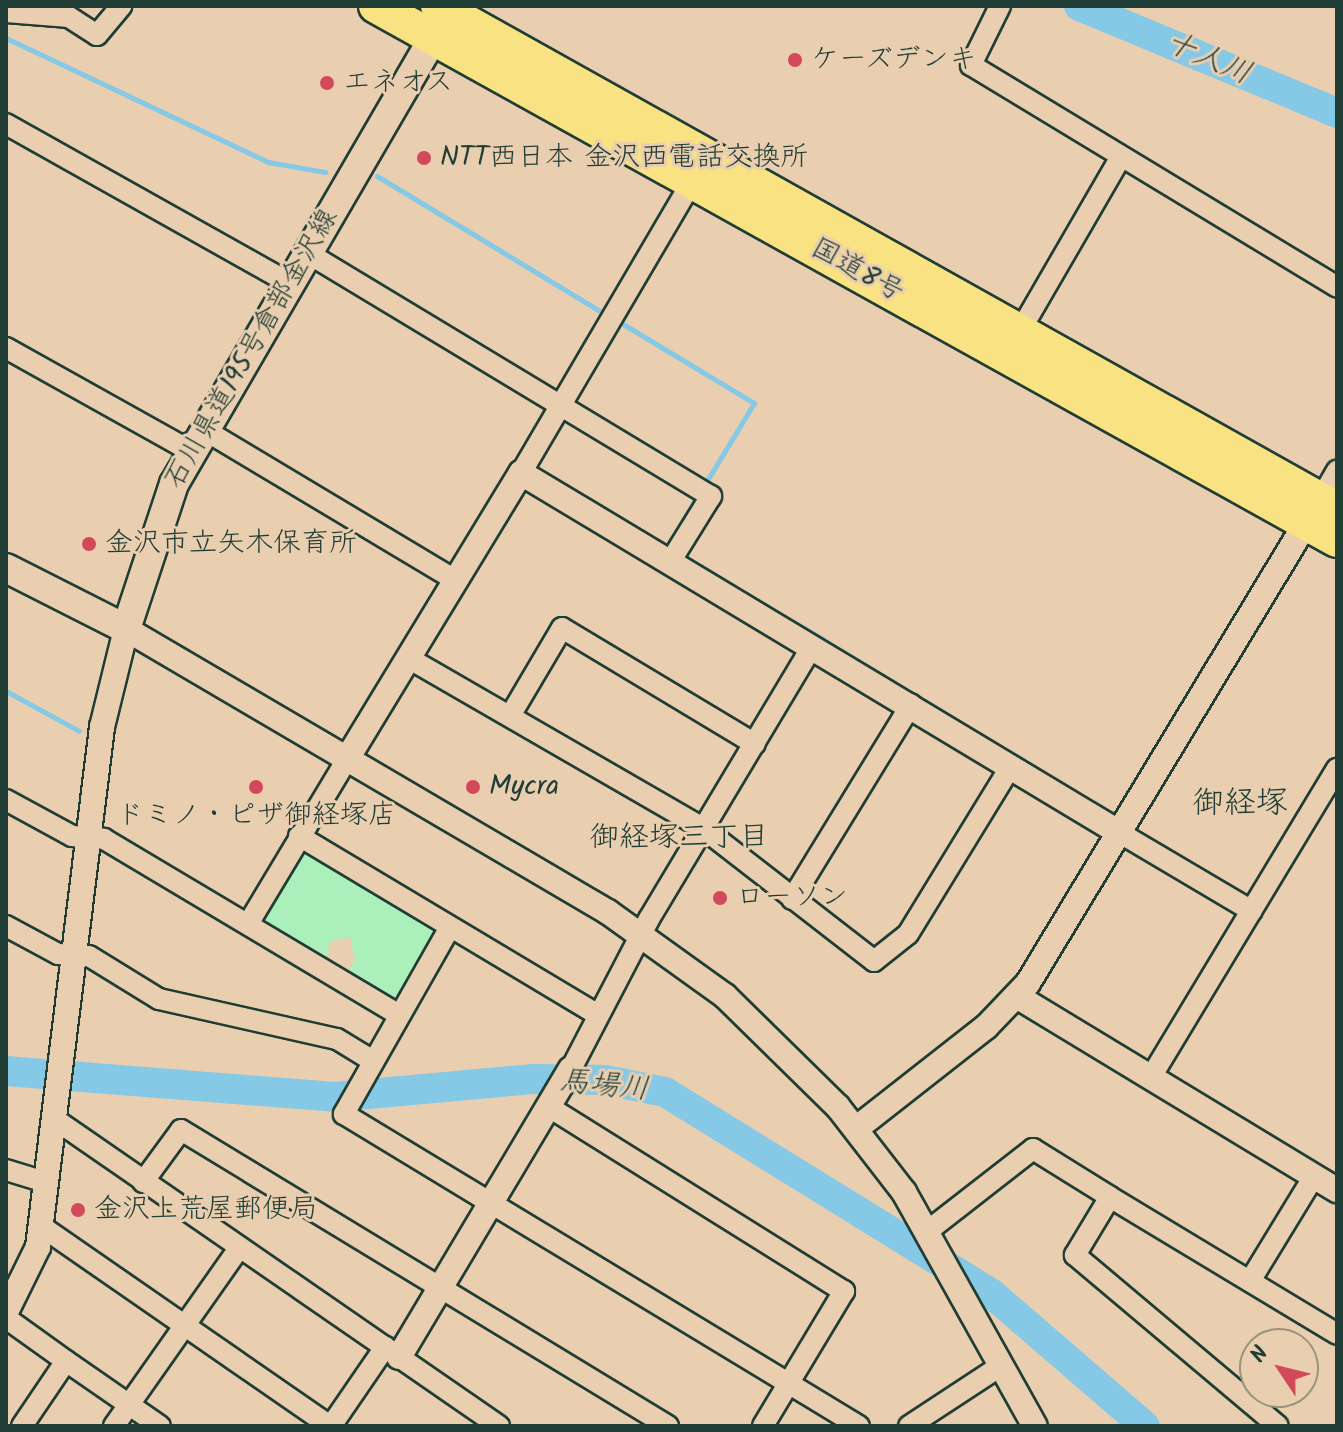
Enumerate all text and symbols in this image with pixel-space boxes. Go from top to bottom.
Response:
water label: 十人川 [1160,25,1256,93]
place label: ケーズデンキ [811,43,979,77]
marker: ケーズデンキ [786,51,804,69]
place label: エネオス [343,66,455,100]
marker: エネオス [318,74,336,92]
place label: NTT西日本 金沢西電話交換所 [440,141,808,175]
marker: NTT西日本 金沢西電話交換所 [415,149,433,167]
street label: 石川県道195号倉部金沢線 [158,203,346,495]
street label: 国道8号 [805,232,909,310]
place label: 金沢市立矢木保育所 [105,527,357,561]
marker: 金沢市立矢木保育所 [80,535,98,553]
place label: Mycra [489,770,559,804]
marker: ドミノ・ピザ御経塚店 [247,778,265,796]
marker: Mycra [464,778,482,796]
district label: 御経塚 [1192,785,1288,823]
place label: ドミノ・ピザ御経塚店 [116,799,396,833]
district label: 御経塚三丁目 [589,820,769,856]
place label: ローソン [736,881,848,915]
marker: ローソン [711,889,729,907]
water label: 馬場川 [557,1063,651,1109]
place label: 金沢上荒屋郵便局 [94,1193,318,1227]
marker: 金沢上荒屋郵便局 [69,1201,87,1219]
north arrow [1239,1328,1319,1408]
text: N [1242,1339,1279,1371]

